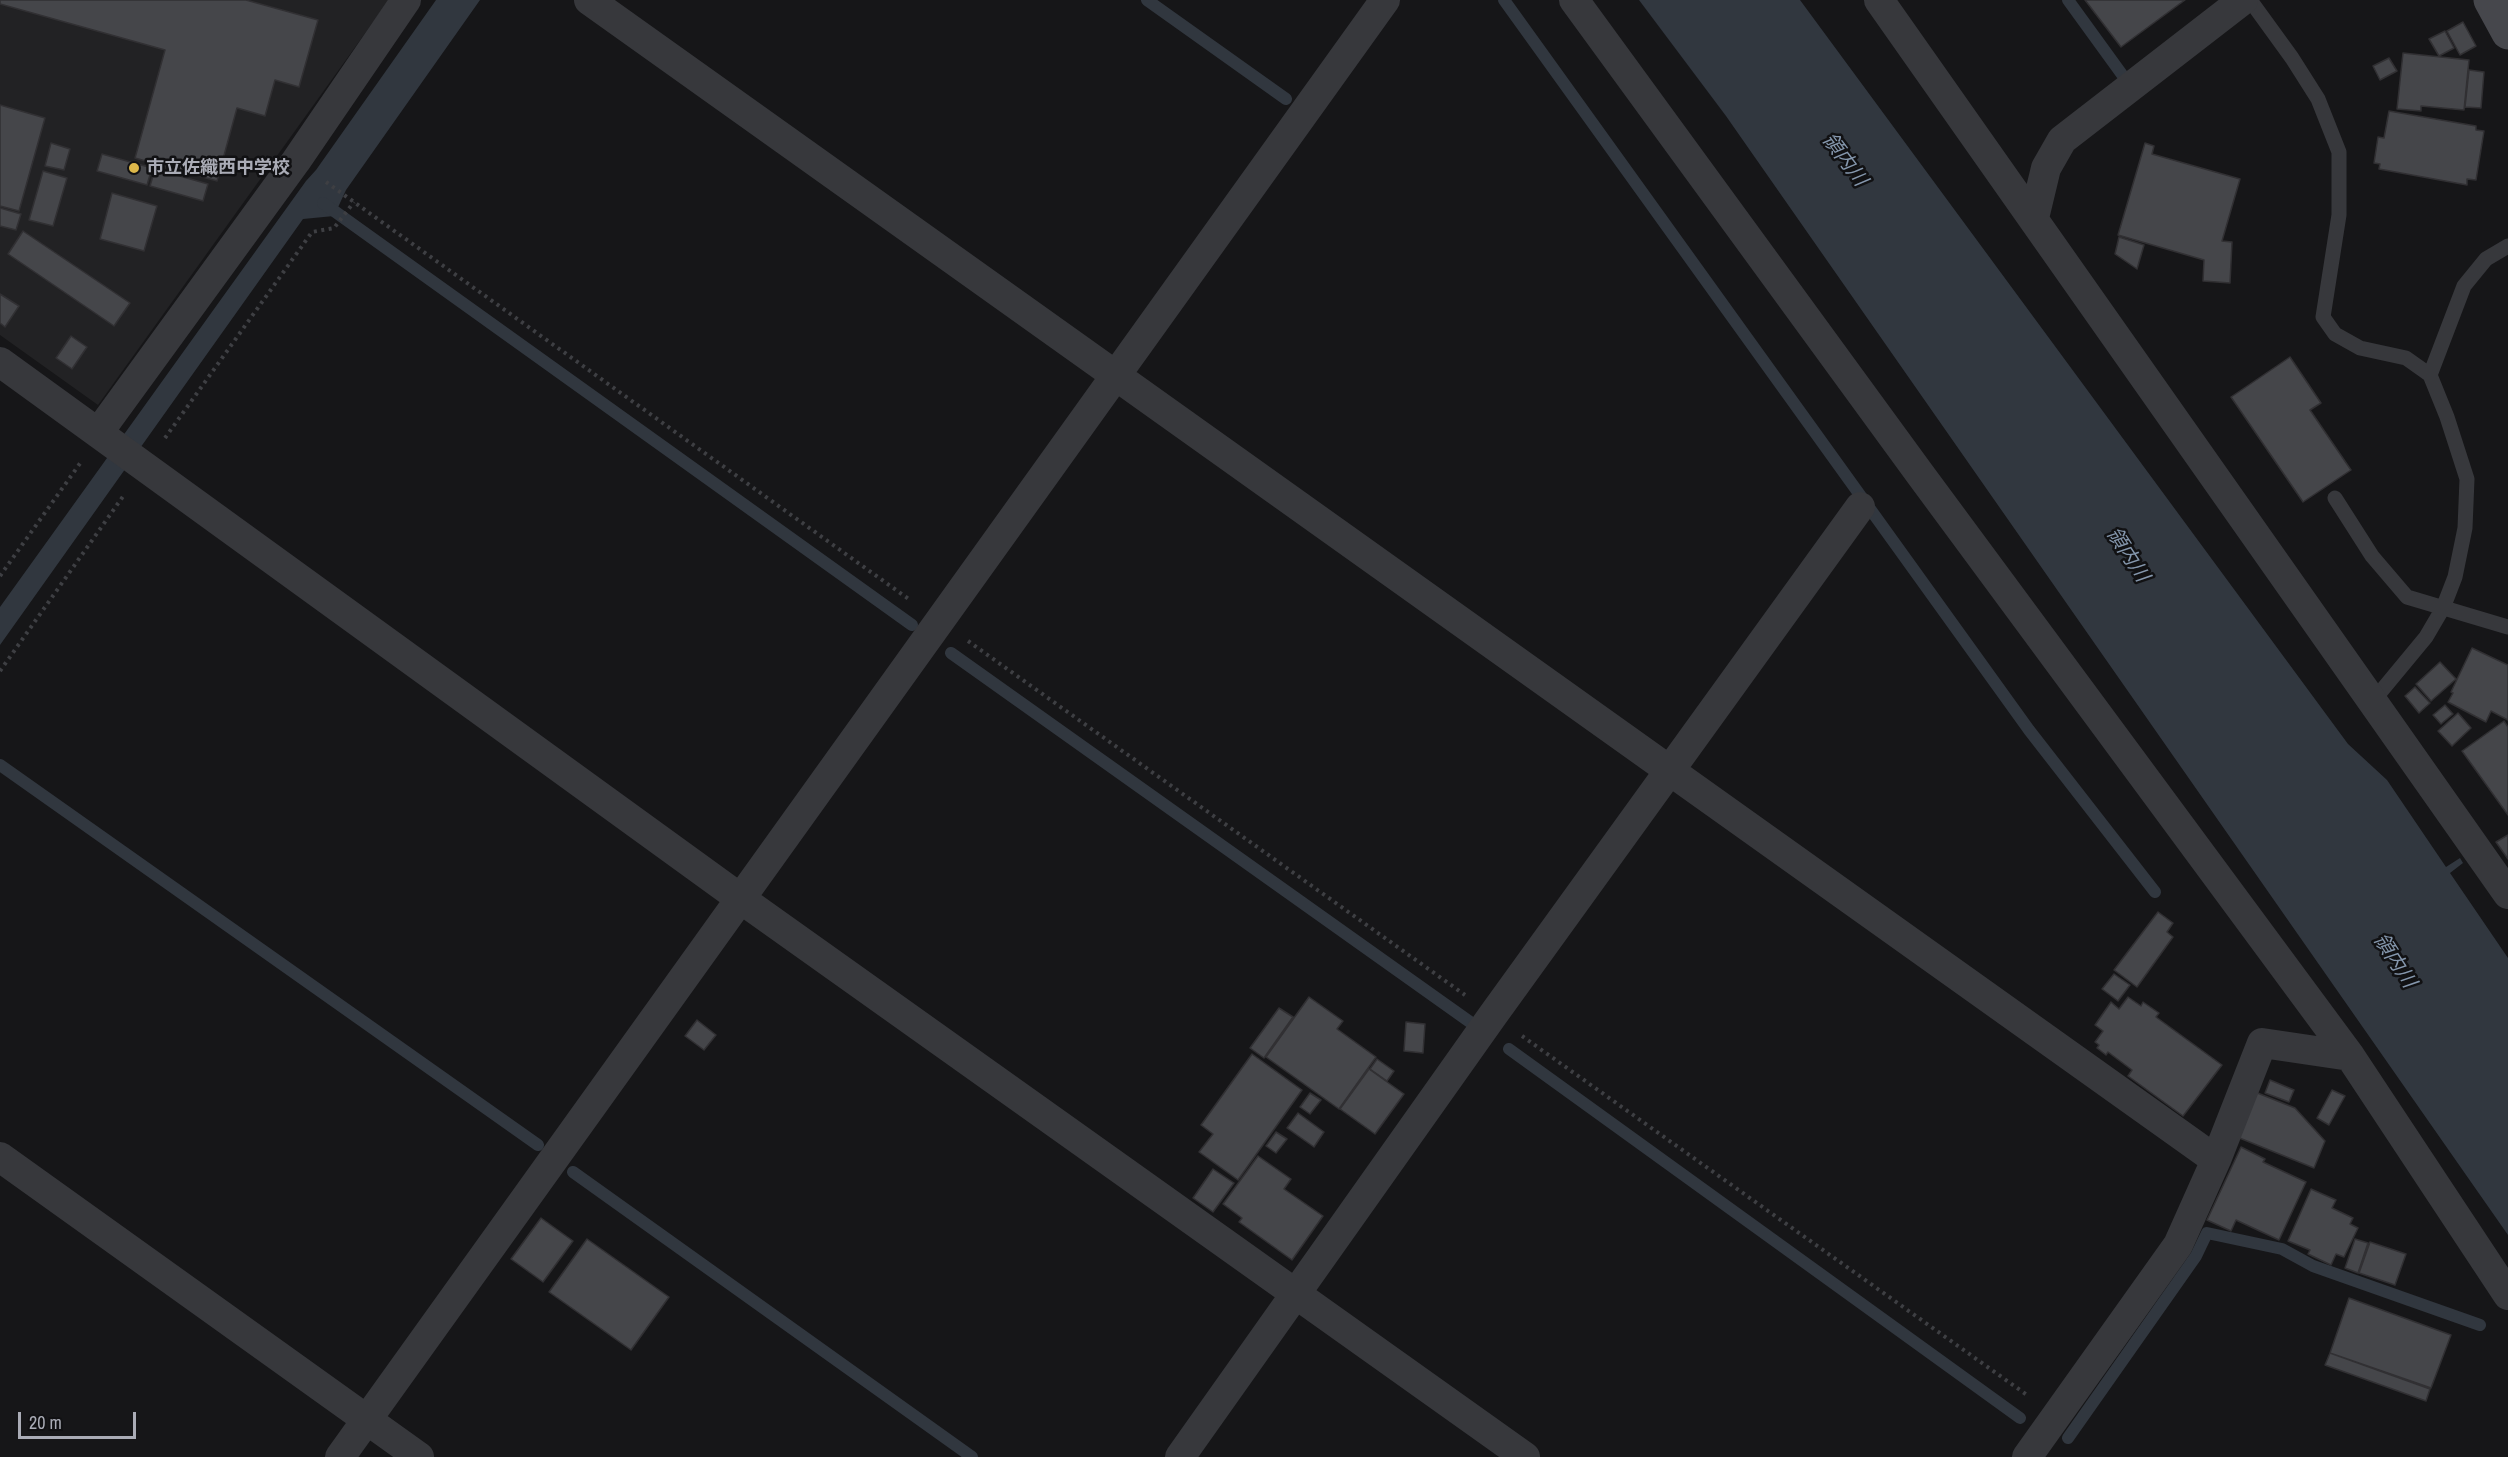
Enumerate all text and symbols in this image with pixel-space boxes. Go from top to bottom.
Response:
water label: 領内川 [1816,129,1872,191]
place label: 市立佐織西中学校 [146,157,290,179]
marker: 市立佐織西中学校 [127,161,141,175]
water label: 領内川 [2101,523,2153,587]
water label: 領内川 [2368,929,2420,993]
scale bar [21,1400,140,1438]
text: 20 m [29,1410,62,1435]

